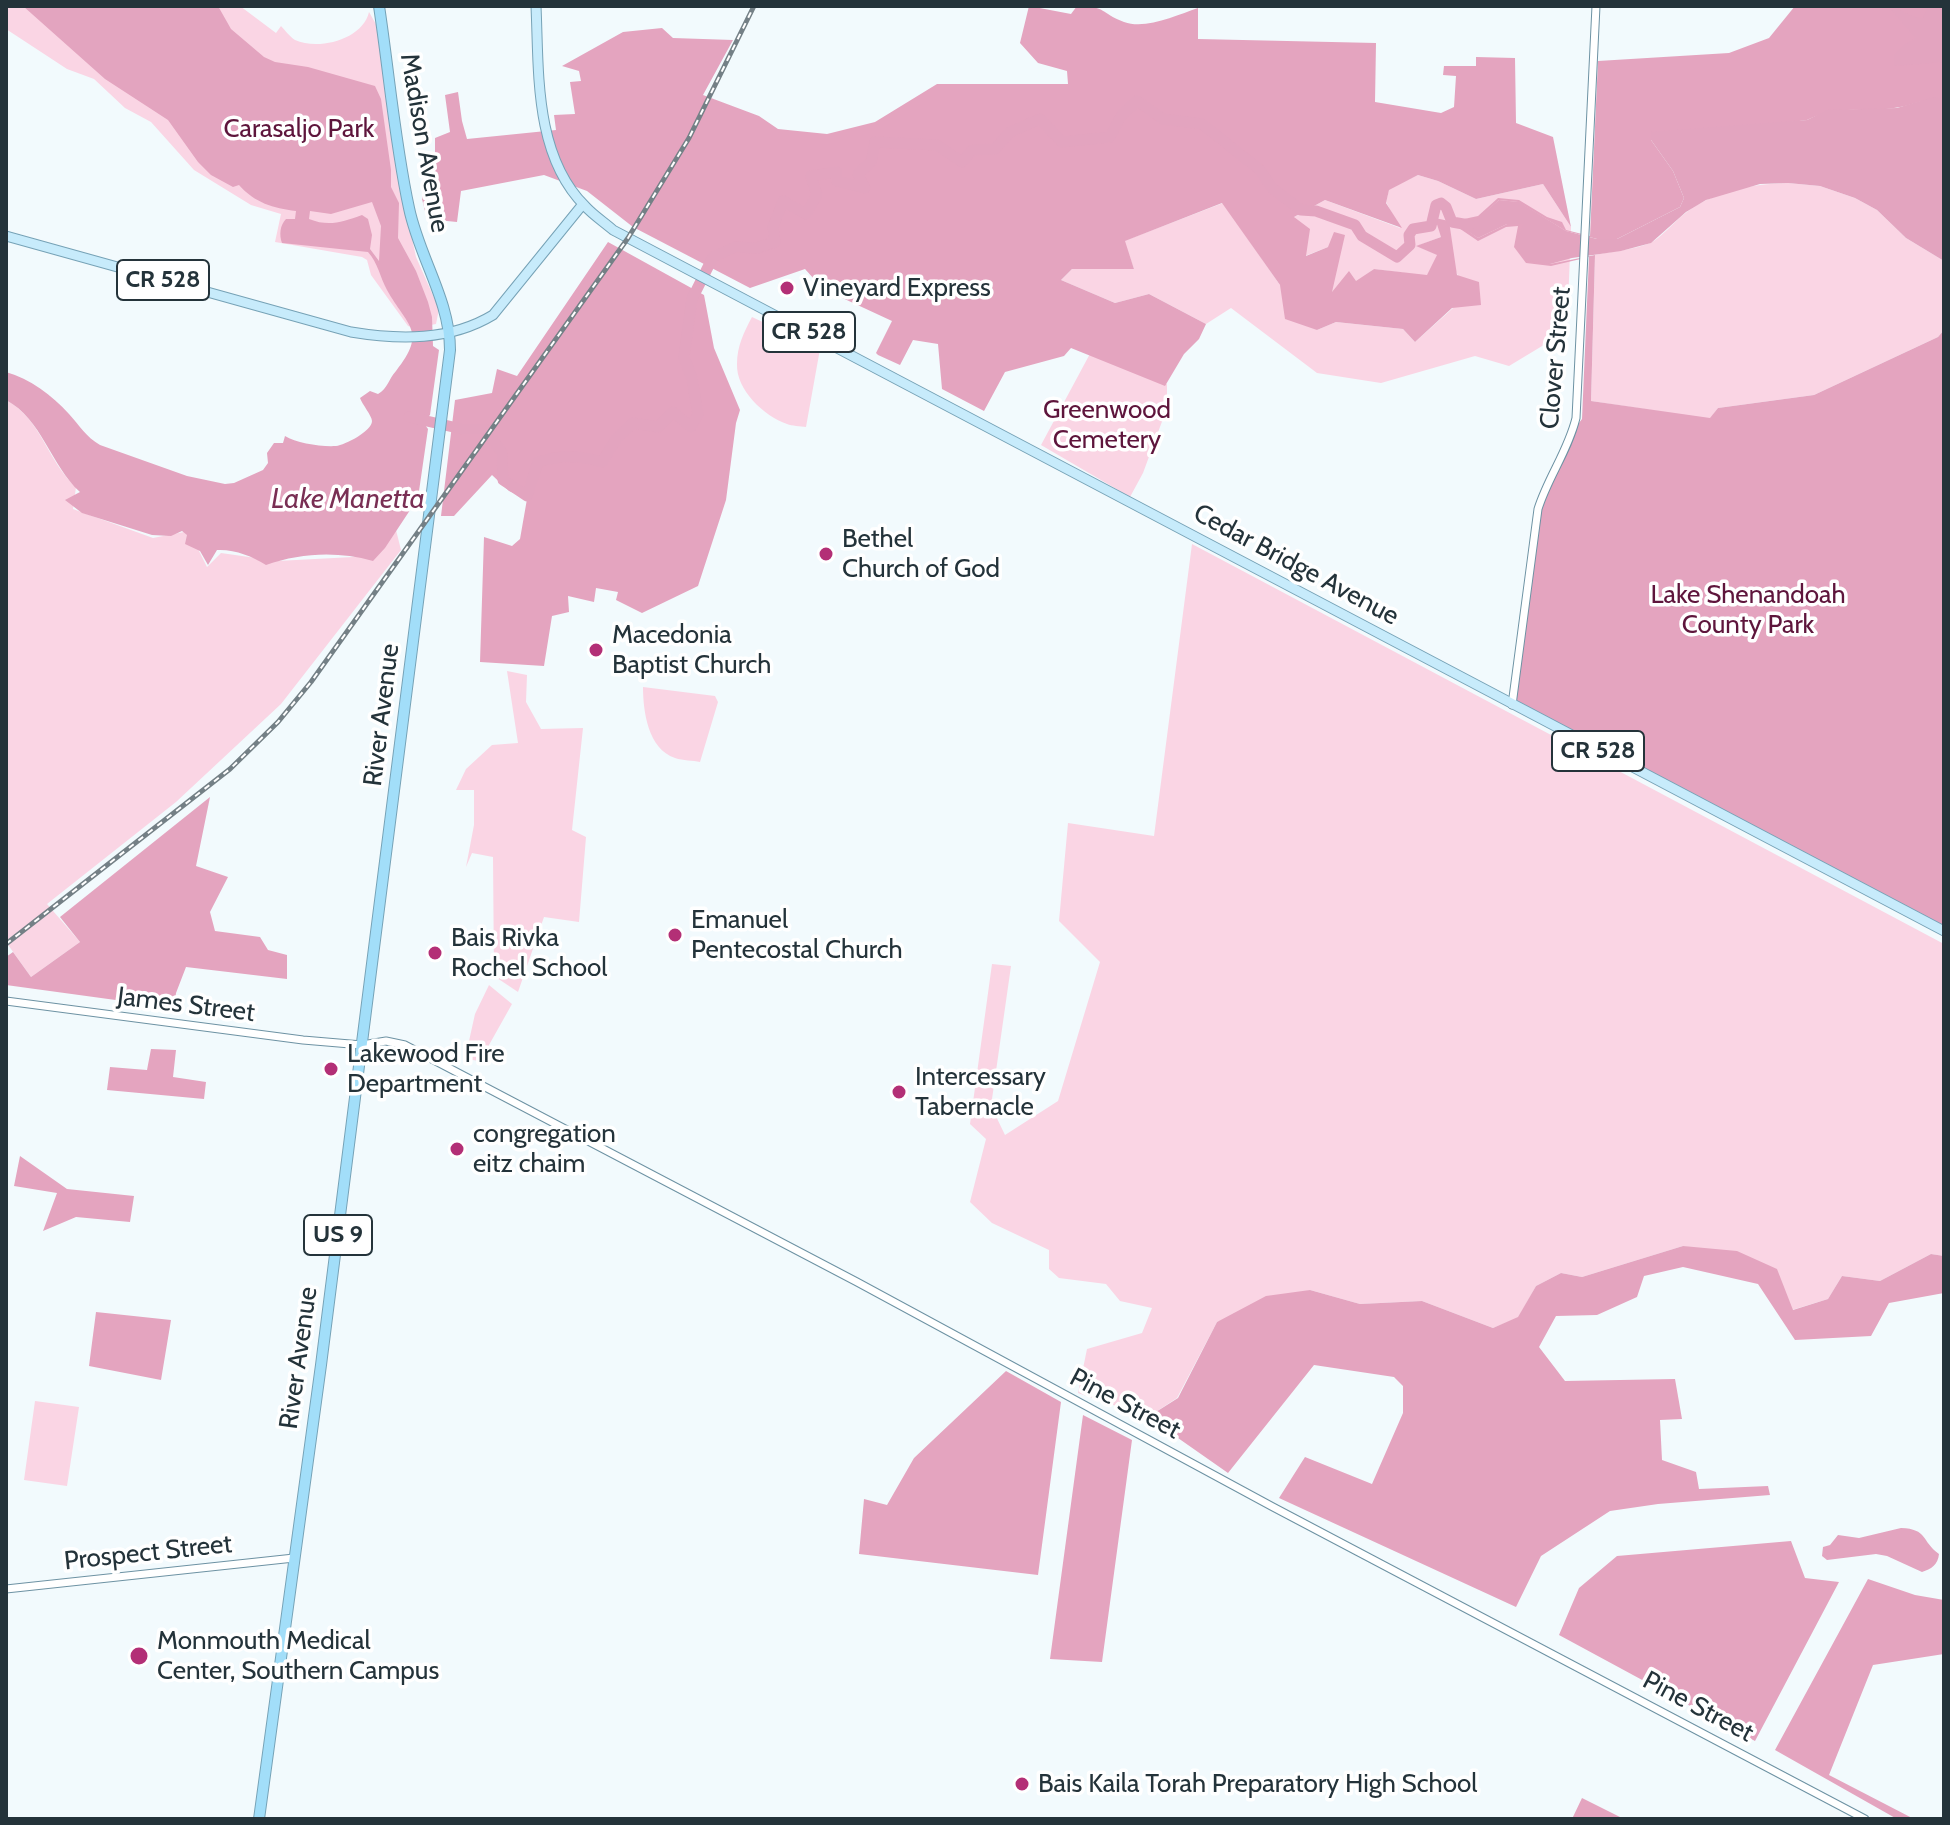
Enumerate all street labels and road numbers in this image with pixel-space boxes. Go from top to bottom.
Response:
street label: Madison Avenue [393,51,455,235]
road number: CR 528 [117,260,209,300]
street label: Clover Street [1534,285,1578,431]
road number: CR 528 [763,312,855,352]
street label: Cedar Bridge Avenue [1188,498,1404,632]
street label: River Avenue [358,642,406,788]
road number: CR 528 [1552,731,1644,771]
street label: James Street [115,981,257,1029]
road number: US 9 [304,1215,372,1255]
street label: River Avenue [274,1285,324,1431]
street label: Pine Street [1064,1362,1186,1446]
street label: Prospect Street [63,1529,233,1577]
street label: Pine Street [1637,1665,1759,1749]

